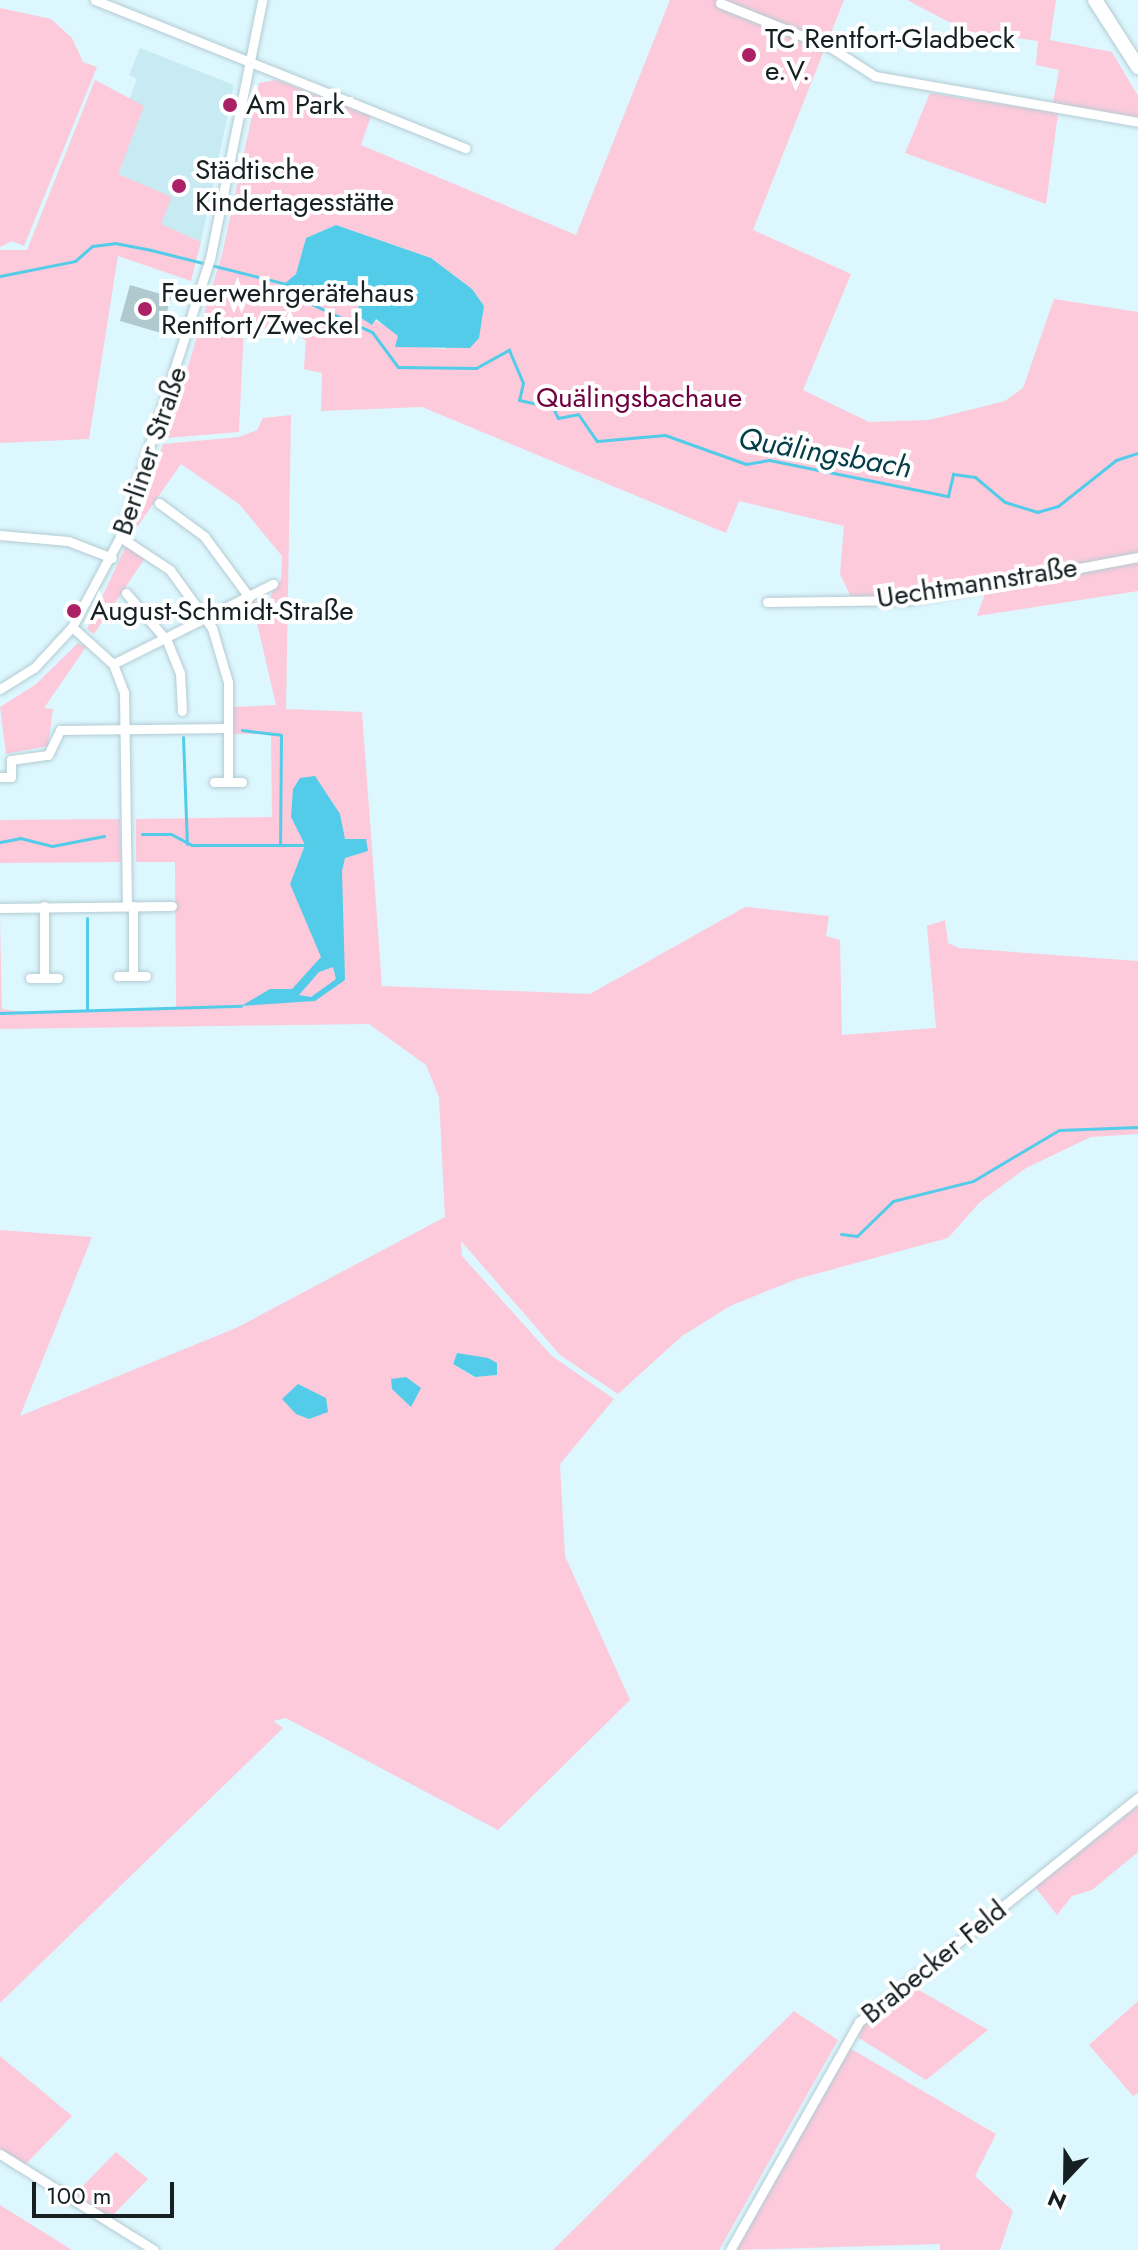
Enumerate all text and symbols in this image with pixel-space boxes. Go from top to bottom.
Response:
place label: TC Rentfort-Gladbeck e.V. [765,22,1015,88]
marker: TC Rentfort-Gladbeck e.V. [740,46,758,64]
place label: Am Park [246,88,345,122]
marker: Am Park [221,96,239,114]
place label: Städtische Kindertagesstätte [195,153,394,219]
marker: Städtische Kindertagesstätte [170,177,188,195]
place label: Feuerwehrgerätehaus Rentfort/Zweckel [161,276,414,342]
marker: Feuerwehrgerätehaus Rentfort/Zweckel [136,300,154,318]
street label: Berliner Straße [105,362,195,540]
park label: Quälingsbachaue [536,381,742,415]
water label: Quälingsbach [736,420,914,486]
street label: Uechtmannstraße [874,551,1080,615]
place label: August-Schmidt-Straße [90,594,354,628]
marker: August-Schmidt-Straße [65,602,83,620]
street label: Brabecker Feld [855,1893,1013,2031]
north arrow [1026,2138,1106,2218]
scale bar [36,2166,178,2216]
text: 100 m [46,2178,112,2213]
text: N [1043,2182,1071,2218]

